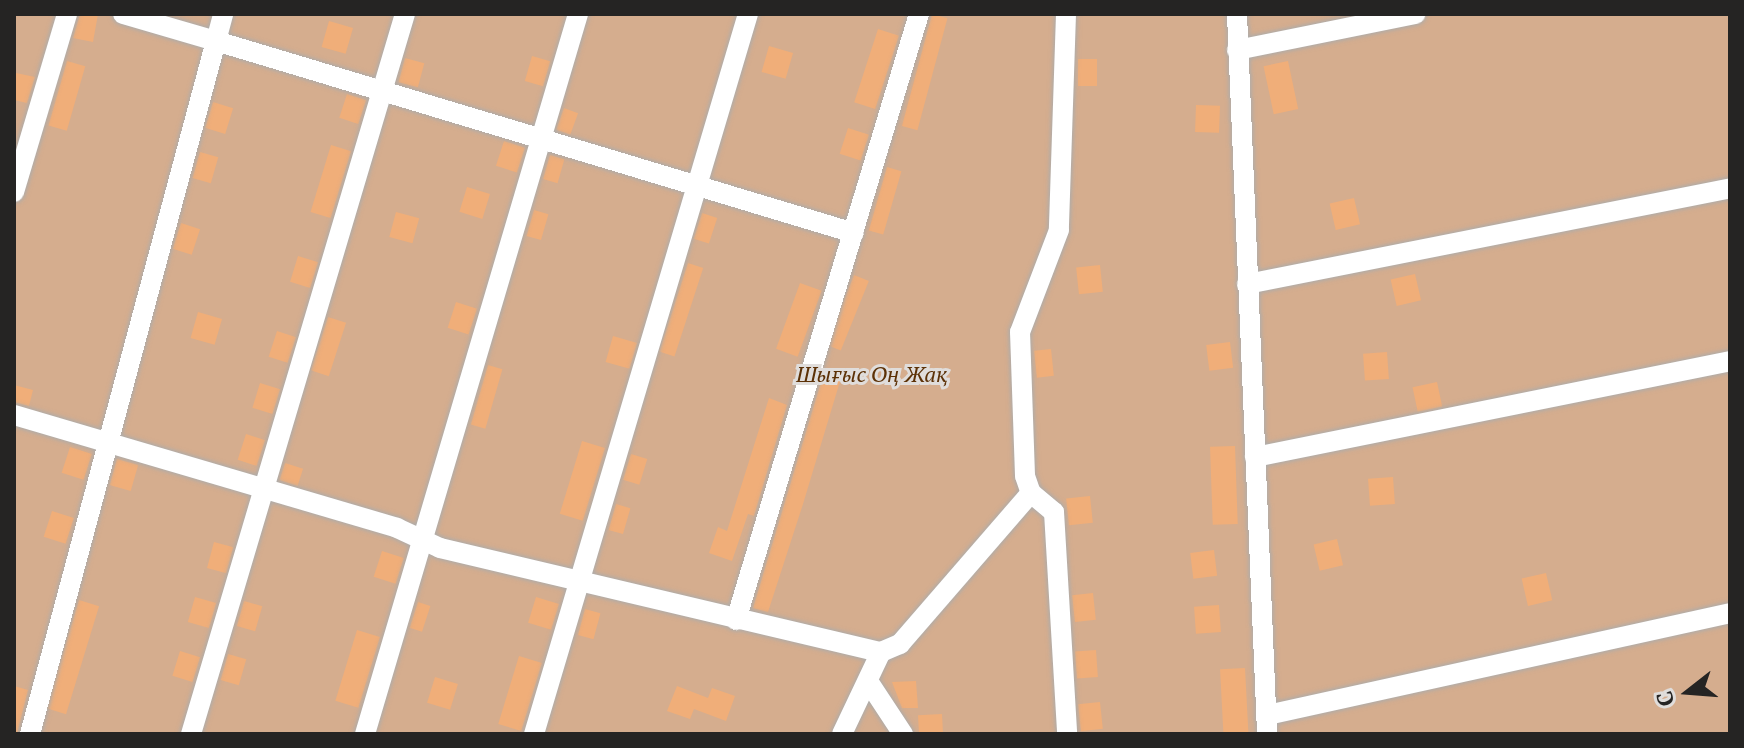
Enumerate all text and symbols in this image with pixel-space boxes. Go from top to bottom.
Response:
park label: Шығыс Оң Жақ [796,361,948,387]
north arrow [1648,652,1728,732]
text: С [1649,688,1681,710]

